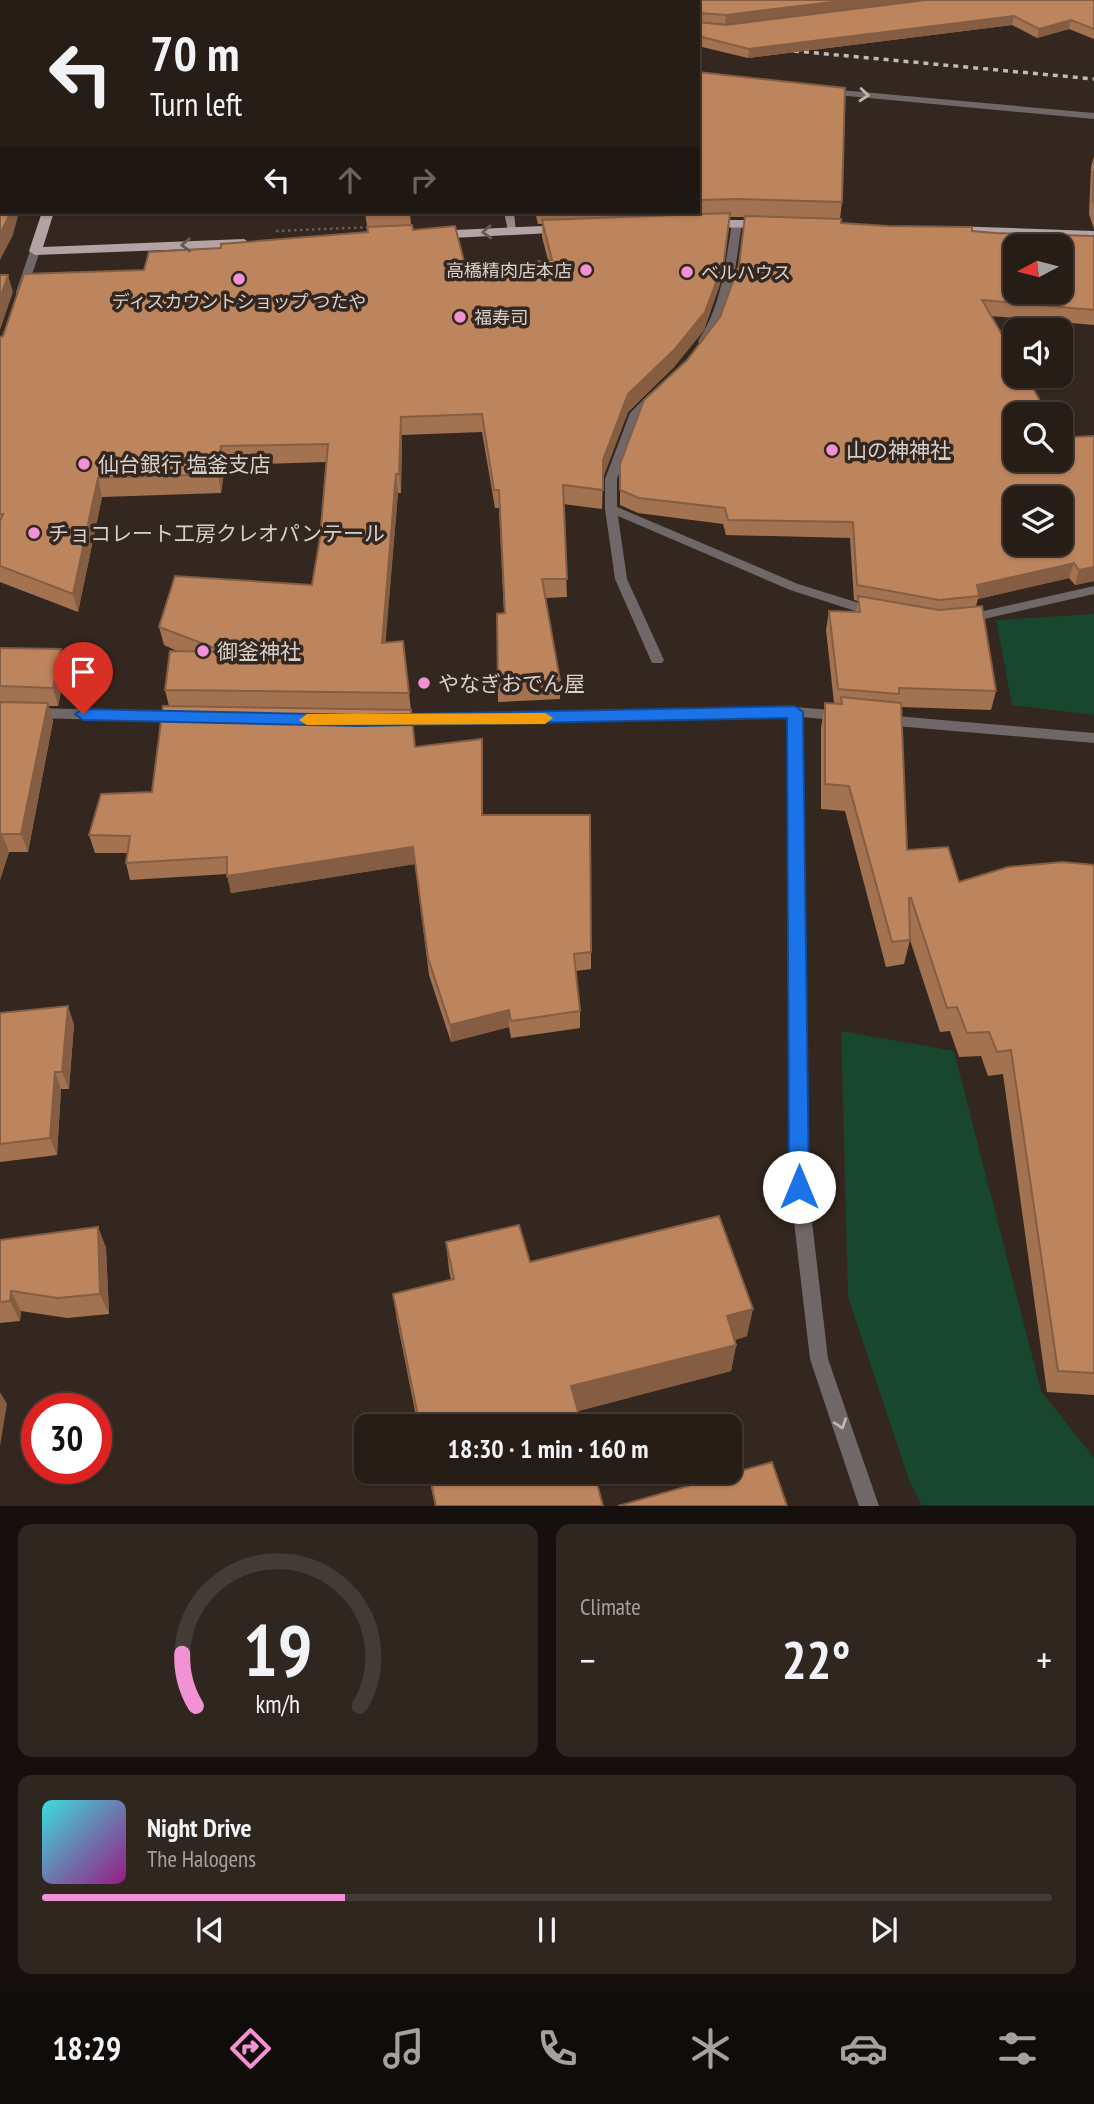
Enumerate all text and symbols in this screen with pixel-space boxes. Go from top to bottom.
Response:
text: 70 m [150,21,239,85]
icon: left [35,28,126,119]
text: Turn left [150,83,242,125]
one-way arrow [858,88,870,103]
icon: left [258,161,296,199]
icon: ahead [331,161,369,199]
icon: right [404,161,442,199]
one-way arrow [481,224,492,239]
north arrow [1003,234,1073,304]
map controls [1003,234,1073,556]
one-way arrow [181,238,192,253]
place label: 高橋精肉店本店 [446,259,572,282]
place label: ベルハウス [701,261,791,284]
marker: 高橋精肉店本店 [578,262,594,278]
marker: ベルハウス [679,264,695,280]
marker: ディスカウントショップ つたや [231,271,247,287]
place label: ディスカウントショップ つたや [112,290,366,313]
place label: 福寿司 [474,306,528,329]
marker: 福寿司 [452,309,468,325]
button: sound [1003,318,1073,388]
button: search [1003,402,1073,472]
place label: 山の神神社 [846,437,951,464]
marker: 山の神神社 [824,442,840,458]
place label: 仙台銀行 塩釜支店 [98,451,270,478]
marker: 仙台銀行 塩釜支店 [76,456,92,472]
button: layers [1003,486,1073,556]
place label: チョコレート工房クレオパンテール [48,520,385,547]
marker: チョコレート工房クレオパンテール [26,525,42,541]
place label: 御釜神社 [217,638,301,665]
pin [53,642,113,714]
marker: 御釜神社 [195,643,211,659]
icon: arrive [64,653,102,691]
place label: やなぎおでん屋 [438,670,585,697]
marker: やなぎおでん屋 [416,675,432,691]
position arrow [762,1150,836,1224]
speed limit sign: 30 [21,1393,112,1484]
one-way arrow [833,1417,847,1429]
text: 18:30 · 1 min · 160 m [448,1432,648,1465]
text: Climate [580,1592,641,1621]
text: 19 [243,1603,313,1697]
text: 22° [782,1626,850,1693]
text: − [580,1635,596,1684]
text: + [1036,1635,1052,1684]
text: km/h [256,1688,300,1720]
text: Night Drive [147,1811,252,1844]
text: The Halogens [147,1844,256,1873]
icon: previous [191,1911,229,1949]
icon: pause [528,1911,566,1949]
icon: next [865,1911,903,1949]
icon: directions [226,2024,275,2073]
icon: music [379,2024,428,2073]
icon: phone [533,2024,582,2073]
icon: climate [686,2024,735,2073]
icon: car [839,2024,888,2073]
icon: filters [993,2024,1042,2073]
text: 18:29 [52,2027,121,2069]

